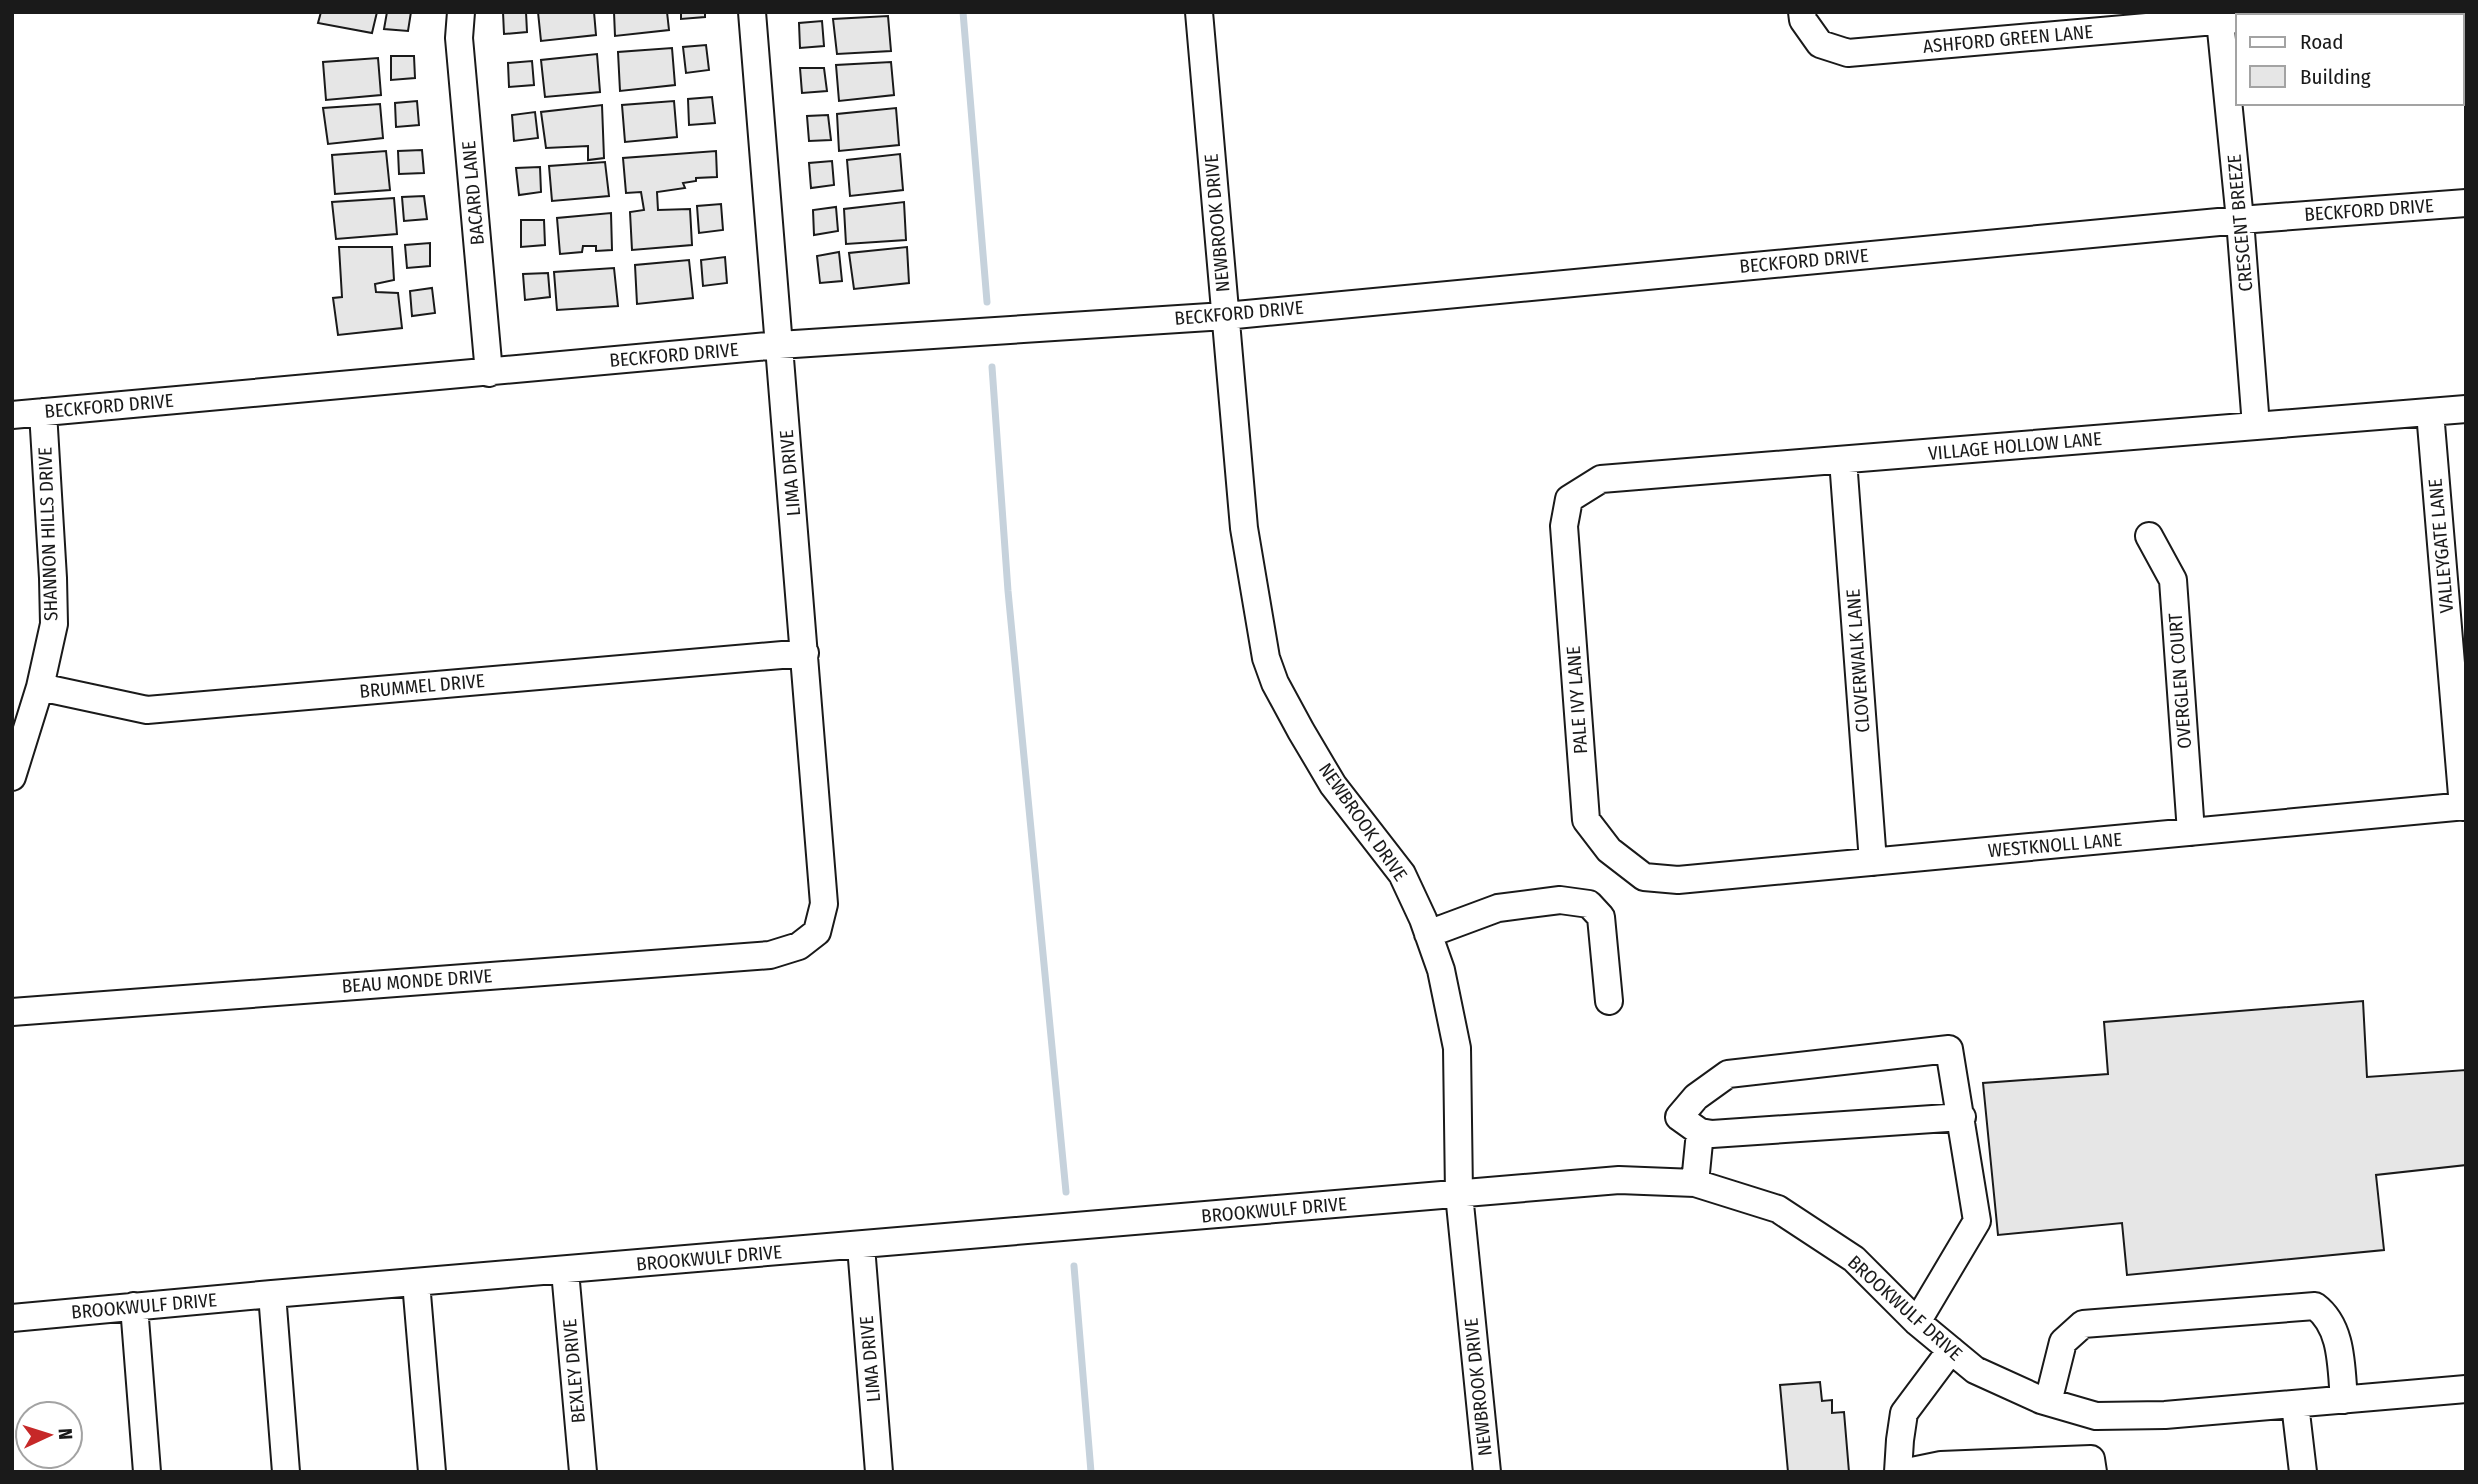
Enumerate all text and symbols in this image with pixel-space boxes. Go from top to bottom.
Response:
legend [2236,14,2464,105]
street label: ASHFORD GREEN LANE [1922,20,2094,58]
text: Road [2300,29,2344,55]
text: Building [2300,64,2371,90]
street label: BACARD LANE [457,140,489,246]
street label: NEWBROOK DRIVE [1199,153,1234,293]
street label: CRESCENT BREEZE [2223,153,2257,293]
street label: BECKFORD DRIVE [2304,194,2434,226]
street label: BECKFORD DRIVE [1738,244,1870,278]
street label: BECKFORD DRIVE [1173,296,1305,330]
street label: BECKFORD DRIVE [608,338,740,372]
street label: BECKFORD DRIVE [43,389,175,423]
street label: VILLAGE HOLLOW LANE [1927,427,2103,465]
street label: LIMA DRIVE [775,429,805,517]
street label: SHANNON HILLS DRIVE [33,447,63,621]
street label: VALLEYGATE LANE [2424,478,2458,614]
street label: CLOVERWALK LANE [1841,588,1874,734]
street label: OVERGLEN COURT [2164,612,2196,750]
street label: PALE IVY LANE [1562,645,1592,755]
street label: BRUMMEL DRIVE [358,669,486,703]
street label: NEWBROOK DRIVE [1314,759,1412,885]
street label: WESTKNOLL LANE [1987,828,2123,862]
street label: BEAU MONDE DRIVE [341,964,493,998]
street label: BROOKWULF DRIVE [1200,1192,1348,1228]
street label: BROOKWULF DRIVE [635,1240,783,1276]
street label: BROOKWULF DRIVE [1843,1251,1967,1365]
street label: BROOKWULF DRIVE [70,1288,218,1324]
street label: LIMA DRIVE [855,1315,885,1403]
street label: NEWBROOK DRIVE [1459,1317,1497,1457]
street label: BEXLEY DRIVE [558,1318,590,1424]
north arrow [14,1400,84,1470]
text: N [54,1427,77,1440]

